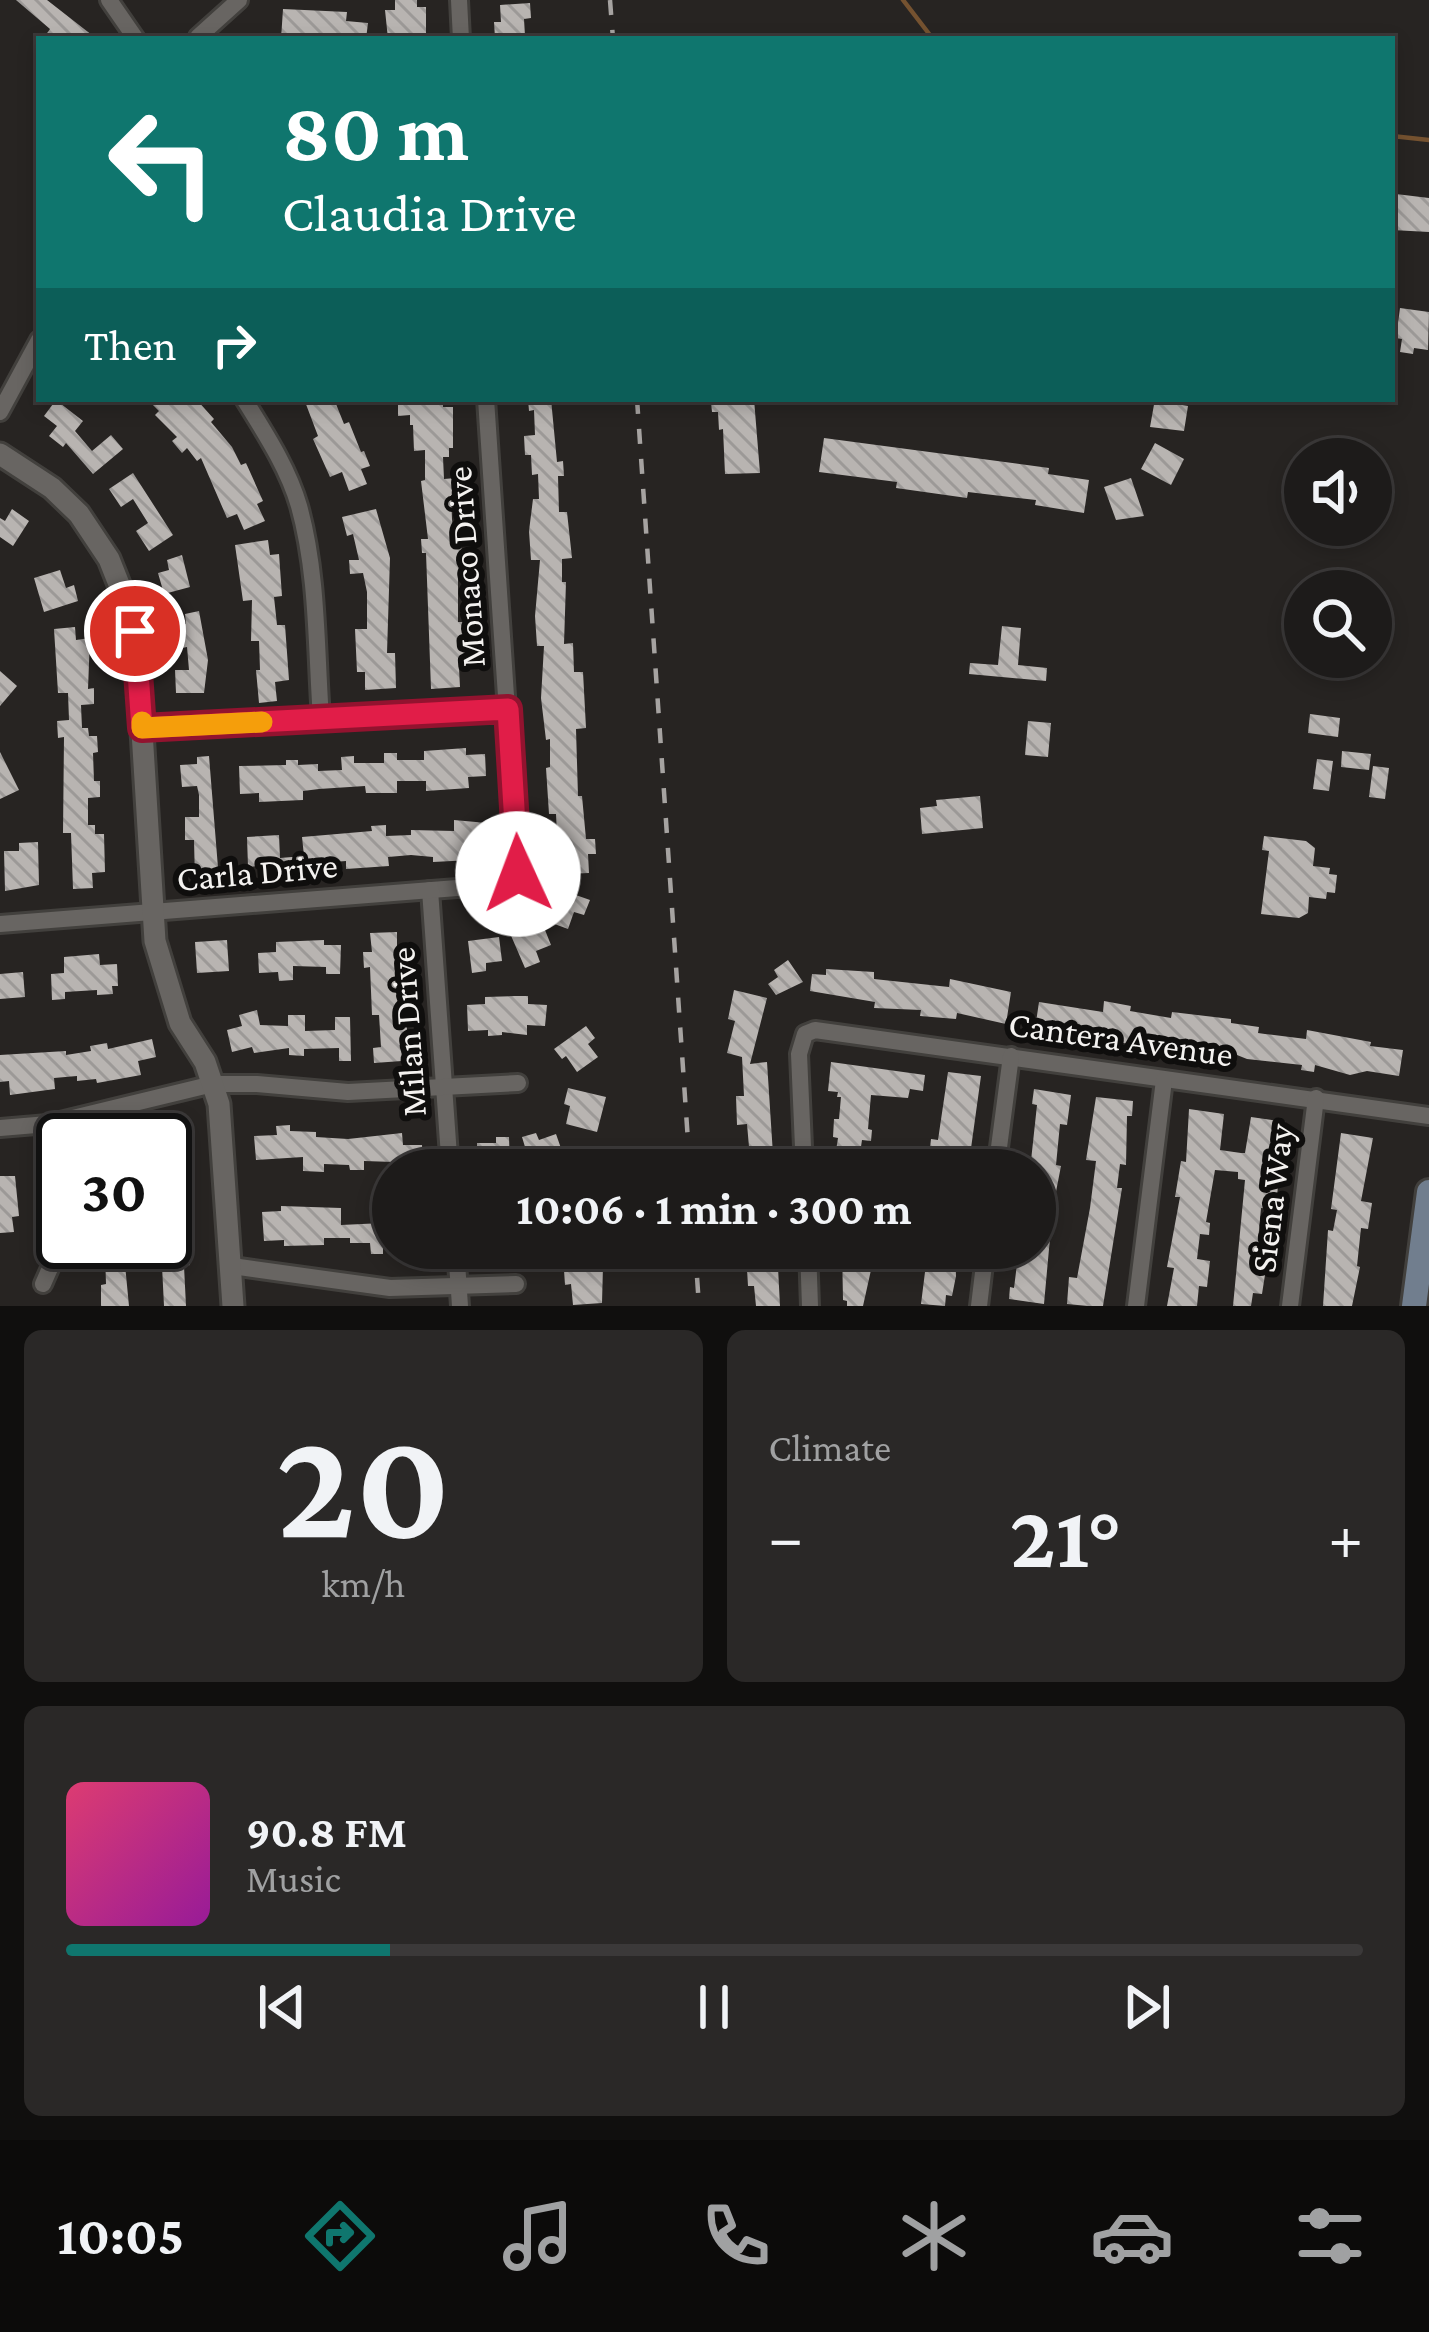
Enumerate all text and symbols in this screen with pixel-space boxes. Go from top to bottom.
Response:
icon: left [84,84,240,240]
text: 80 m [282,85,469,178]
text: Claudia Drive [282,183,577,243]
icon: right [201,312,267,378]
text: Then [84,320,177,370]
map controls [1284,438,1392,678]
button: sound [1284,438,1392,546]
street label: Monaco Drive [439,465,493,669]
button: search [1284,570,1392,678]
pin [84,580,186,682]
icon: arrive [102,598,168,664]
position arrow [455,811,581,937]
street label: Carla Drive [175,845,339,899]
street label: Milan Drive [382,946,434,1118]
street label: Cantera Avenue [1006,1003,1236,1075]
speed limit sign: 30 [36,1113,192,1269]
street label: Siena Way [1243,1121,1301,1275]
text: 10:06 · 1 min · 300 m [516,1184,912,1234]
text: 20 [276,1397,450,1571]
text: Climate [769,1426,891,1469]
text: 21° [1010,1486,1122,1586]
text: − [769,1500,803,1573]
text: + [1328,1500,1363,1573]
text: km/h [321,1562,405,1605]
text: 90.8 FM [246,1807,407,1857]
text: Music [246,1857,341,1900]
icon: previous [249,1974,315,2040]
icon: pause [681,1974,747,2040]
icon: next [1114,1974,1180,2040]
icon: directions [298,2194,382,2278]
icon: music [496,2194,580,2278]
icon: phone [694,2194,778,2278]
icon: climate [892,2194,976,2278]
icon: car [1090,2194,1174,2278]
icon: filters [1288,2194,1372,2278]
text: 10:05 [57,2206,184,2266]

